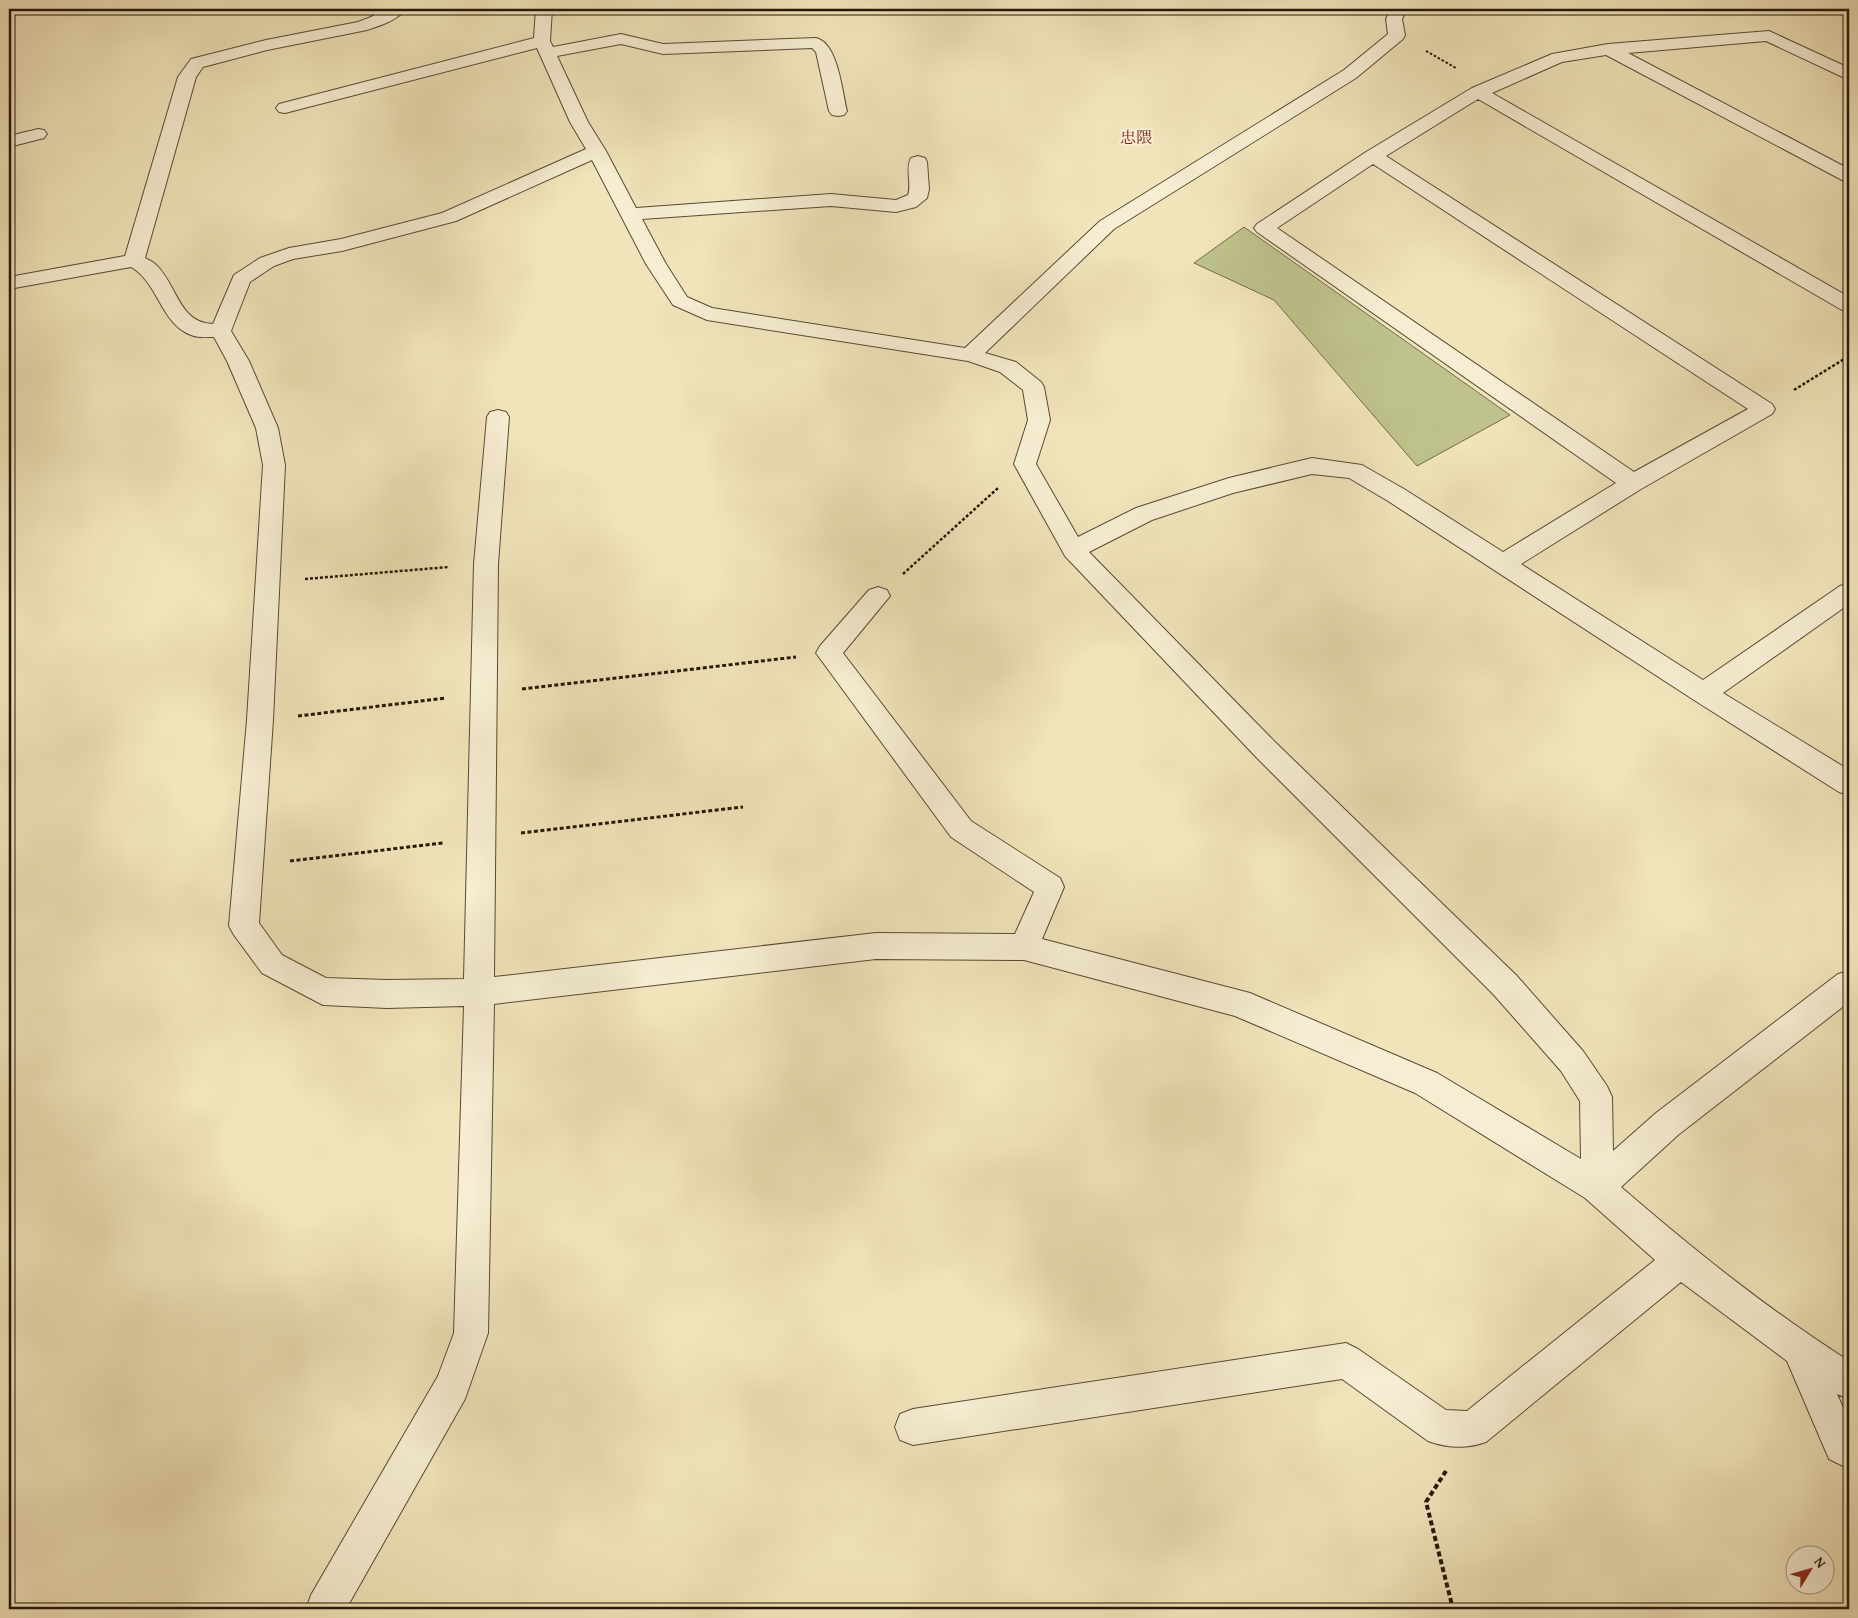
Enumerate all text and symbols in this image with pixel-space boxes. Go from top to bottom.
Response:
district label: 忠隈 [1120,125,1152,149]
north arrow [1786,1546,1836,1596]
text: N [1810,1552,1832,1572]

